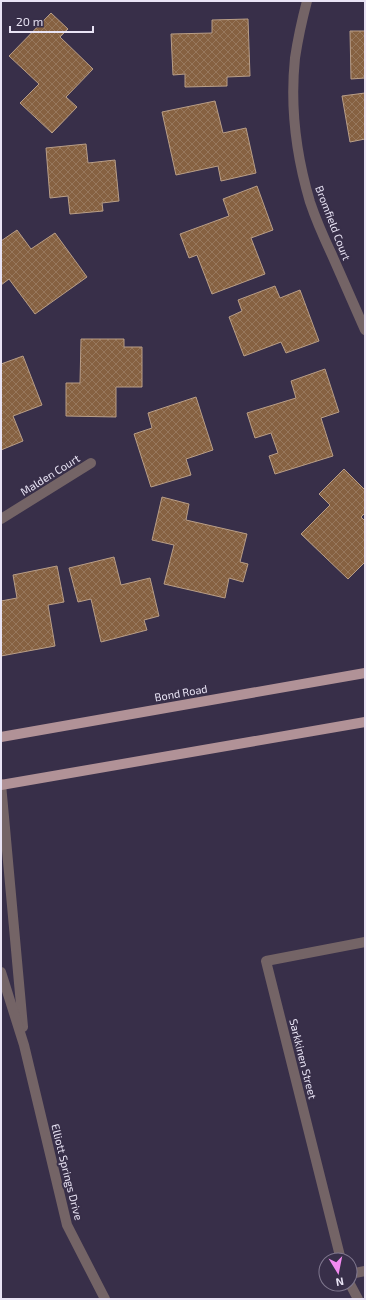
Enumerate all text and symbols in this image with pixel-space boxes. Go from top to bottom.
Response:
scale bar [10,8,93,34]
text: 20 m [16,14,43,28]
street label: Bromfield Court [313,184,354,262]
street label: Malden Court [18,451,82,498]
street label: Bond Road [153,681,208,704]
street label: Sarkkinen Street [287,1017,320,1100]
street label: Elliott Springs Drive [49,1122,86,1222]
north arrow [318,1252,358,1292]
text: N [335,1275,345,1289]

